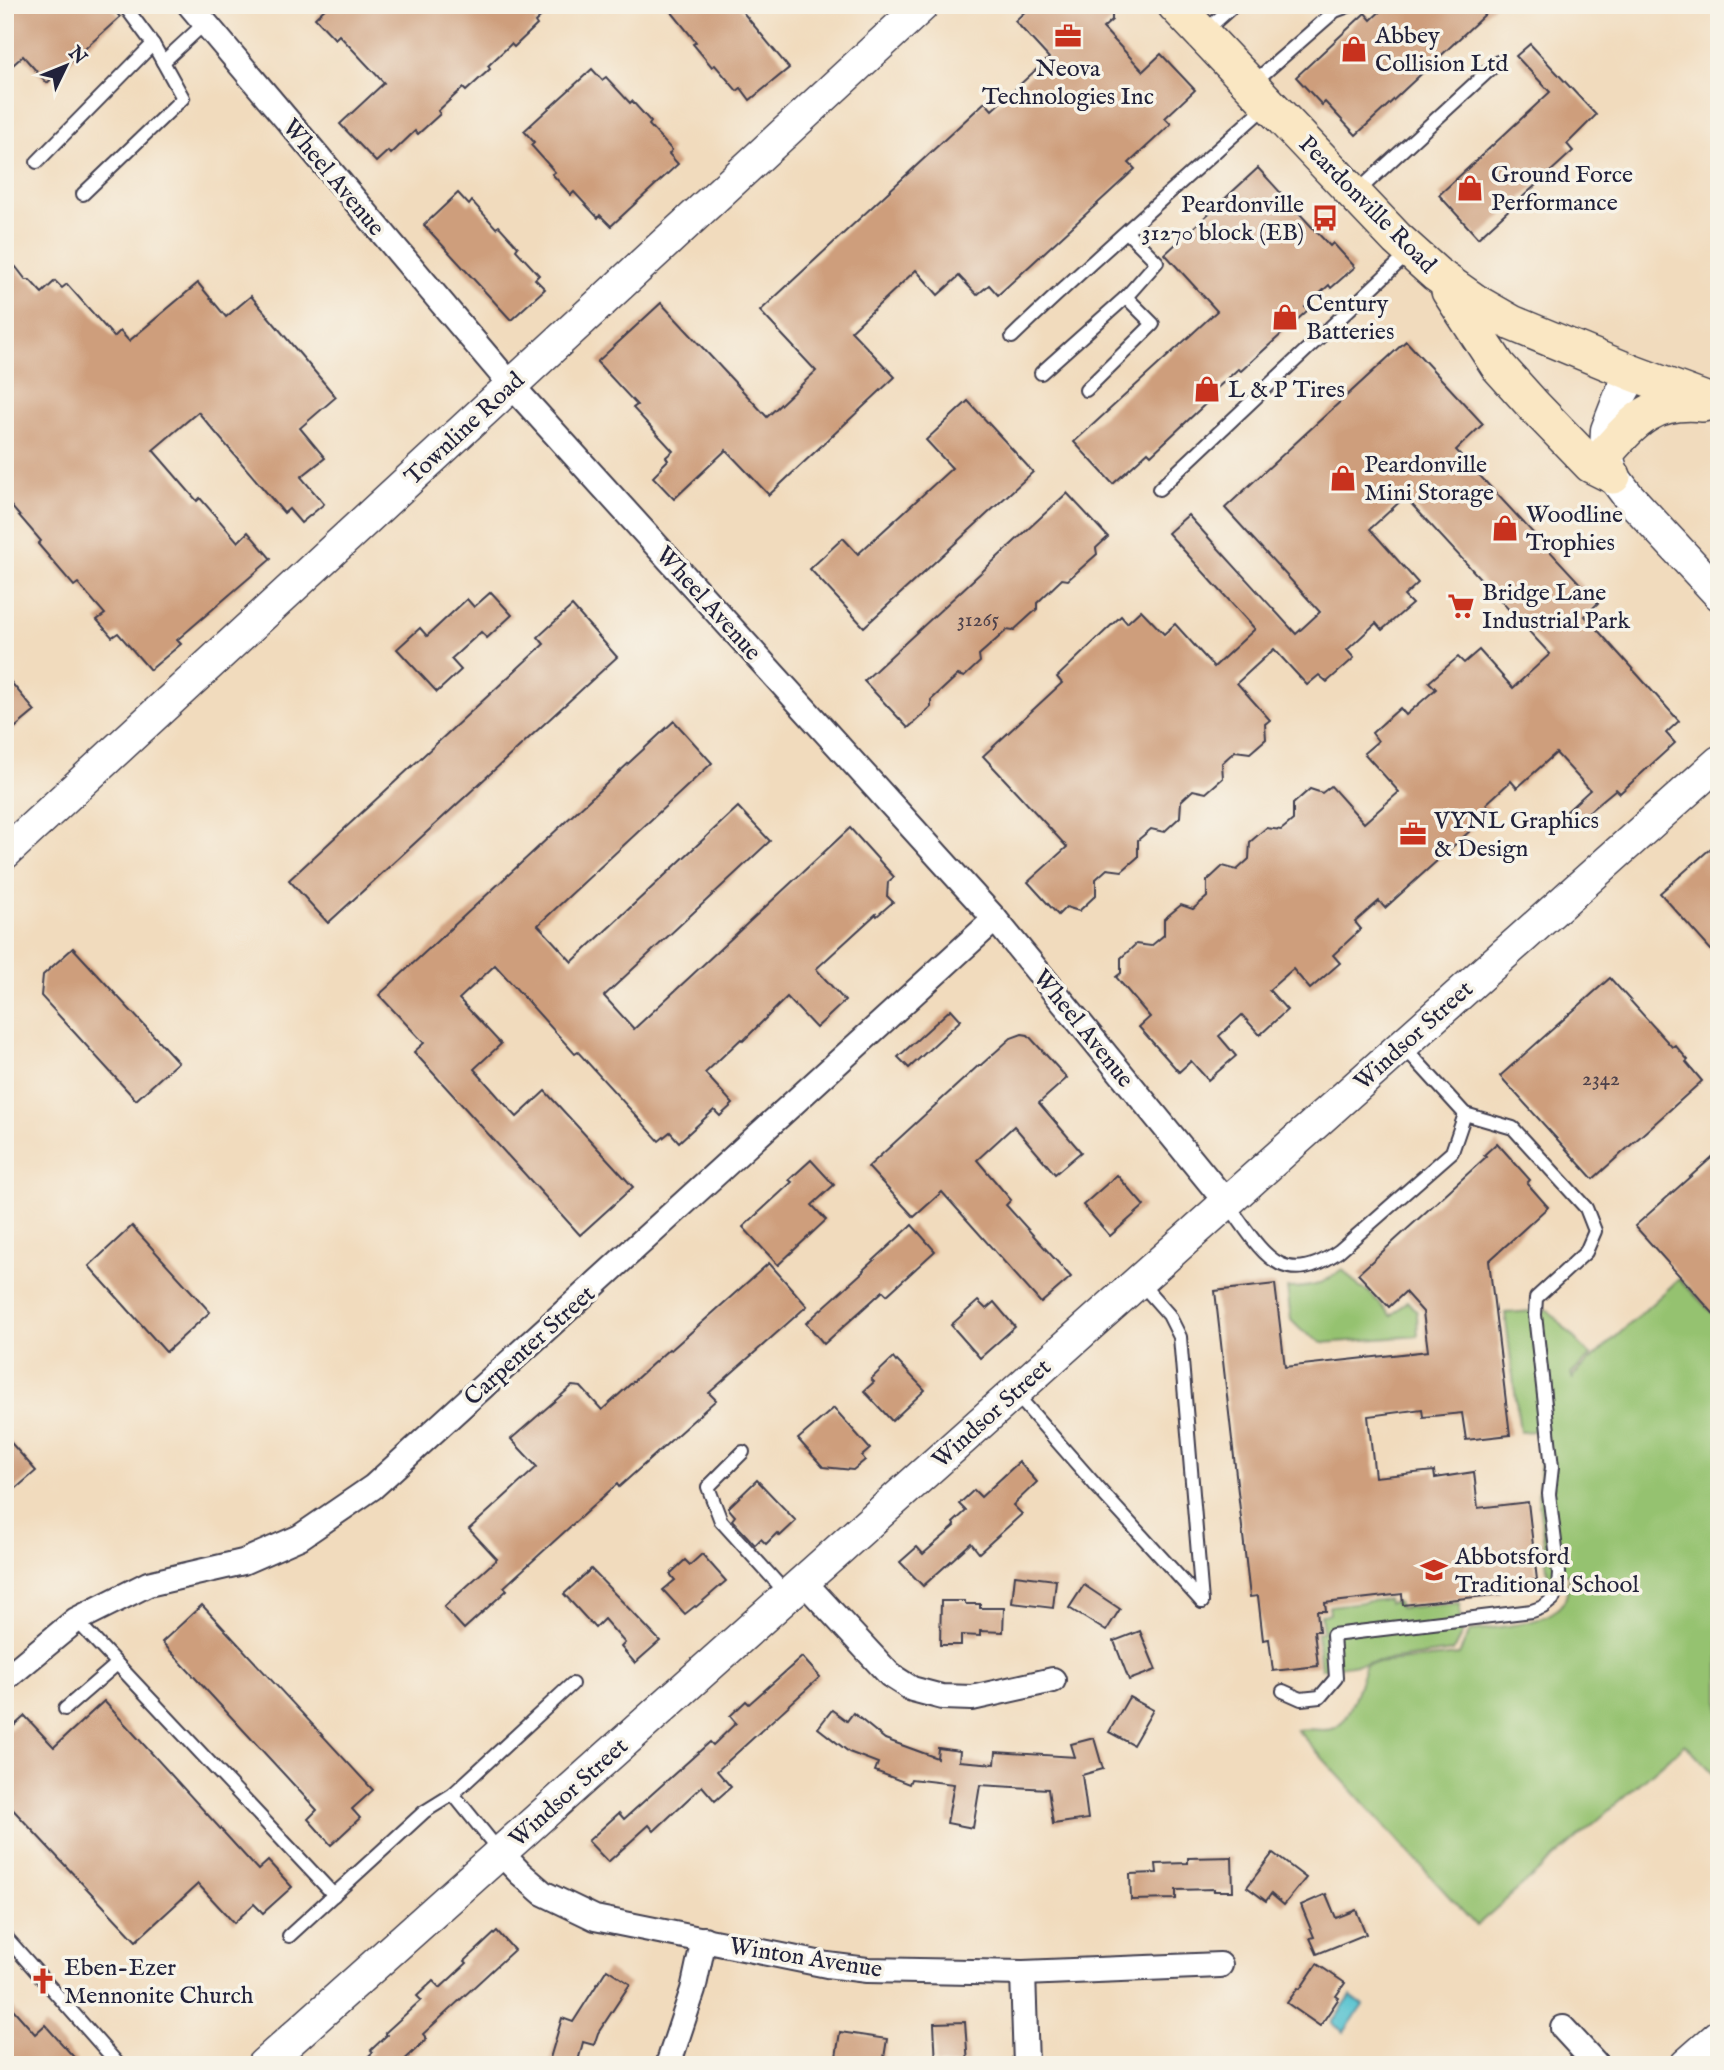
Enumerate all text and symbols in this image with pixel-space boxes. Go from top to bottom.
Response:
office icon: Neova Technologies Inc [1053,21,1083,51]
place label: Abbey Collision Ltd [1374,21,1508,80]
north arrow [32,32,102,102]
shop icon: Abbey Collision Ltd [1339,34,1369,64]
text: N [62,41,92,70]
place label: Neova Technologies Inc [982,54,1154,113]
street label: Wheel Avenue [275,113,391,243]
street label: Peardonville Road [1291,130,1443,281]
place label: Ground Force Performance [1491,160,1633,219]
shop icon: Ground Force Performance [1455,173,1485,203]
place label: Peardonville 31270 block (EB) [1141,190,1304,249]
bus stop icon: Peardonville 31270 block (EB) [1310,203,1340,233]
place label: Century Batteries [1306,289,1394,348]
shop icon: Century Batteries [1270,302,1300,332]
street label: Townline Road [399,366,532,493]
shop icon: L & P Tires [1192,374,1222,404]
place label: L & P Tires [1228,375,1345,406]
place label: Peardonville Mini Storage [1364,450,1494,509]
shop icon: Peardonville Mini Storage [1328,463,1358,493]
place label: Woodline Trophies [1526,500,1623,559]
shop icon: Woodline Trophies [1490,513,1520,543]
street label: Wheel Avenue [648,540,768,668]
place label: Bridge Lane Industrial Park [1482,578,1630,637]
supermarket icon: Bridge Lane Industrial Park [1446,591,1476,621]
house number: 31265 [957,607,999,634]
place label: VYNL Graphics & Design [1433,806,1599,865]
office icon: VYNL Graphics & Design [1398,819,1428,849]
street label: Wheel Avenue [1026,963,1140,1095]
street label: Windsor Street [1348,974,1480,1098]
house number: 2342 [1582,1066,1620,1093]
street label: Carpenter Street [458,1279,602,1413]
street label: Windsor Street [926,1352,1058,1476]
place label: Abbotsford Traditional School [1454,1542,1639,1601]
school or university icon: Abbotsford Traditional School [1419,1555,1449,1585]
street label: Windsor Street [503,1731,635,1855]
street label: Winton Avenue [727,1931,884,1986]
place label: Eben-Ezer Mennonite Church [64,1953,254,2012]
church icon: Eben-Ezer Mennonite Church [28,1966,58,1996]

